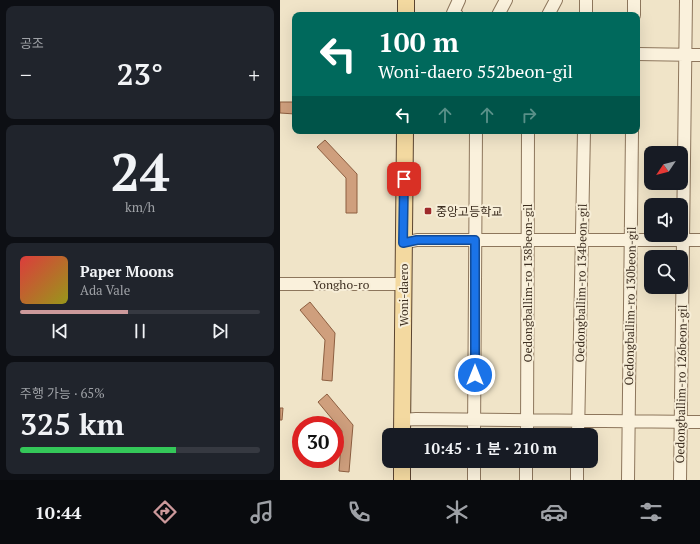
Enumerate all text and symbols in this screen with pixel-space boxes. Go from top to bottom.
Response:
text: 100 m [378,23,459,60]
icon: left [312,28,364,80]
text: 공조 [20,34,44,52]
text: 23° [117,54,163,94]
text: Woni-daero 552beon-gil [378,59,573,83]
text: − [20,60,32,89]
text: + [248,60,260,89]
icon: left [392,104,414,126]
icon: ahead [434,104,456,126]
icon: ahead [476,104,498,126]
icon: right [518,104,540,126]
text: 24 [111,137,169,206]
north arrow [644,146,688,190]
map controls [644,146,688,294]
pin [387,162,421,196]
icon: arrive [393,168,415,190]
text: km/h [125,198,155,216]
button: sound [644,198,688,242]
street label: Oedongballim-ro 138beon-gil [520,203,535,362]
street label: Oedongballim-ro 134beon-gil [572,203,590,363]
place label: 중앙고등학교 [436,204,502,219]
marker: 중앙고등학교 [423,206,433,216]
street label: Oedongballim-ro 130beon-gil [621,226,639,386]
button: search [644,250,688,294]
text: Paper Moons [80,261,174,281]
street label: Woni-daero [396,263,411,326]
street label: Yongho-ro [313,277,370,292]
text: Ada Vale [80,281,130,299]
street label: Oedongballim-ro 126beon-gil [672,304,690,464]
icon: previous [49,320,71,342]
icon: pause [129,320,151,342]
icon: next [209,320,231,342]
position arrow [454,354,496,396]
text: 주행 가능 · 65% [20,384,105,402]
text: 325 km [20,404,124,444]
speed limit sign: 30 [292,416,344,468]
text: 10:45 · 1 분 · 210 m [423,438,557,458]
icon: directions [151,498,179,526]
icon: music [248,498,276,526]
icon: phone [345,498,373,526]
icon: climate [443,498,471,526]
icon: car [540,498,568,526]
icon: filters [637,498,665,526]
text: 10:44 [35,500,82,524]

